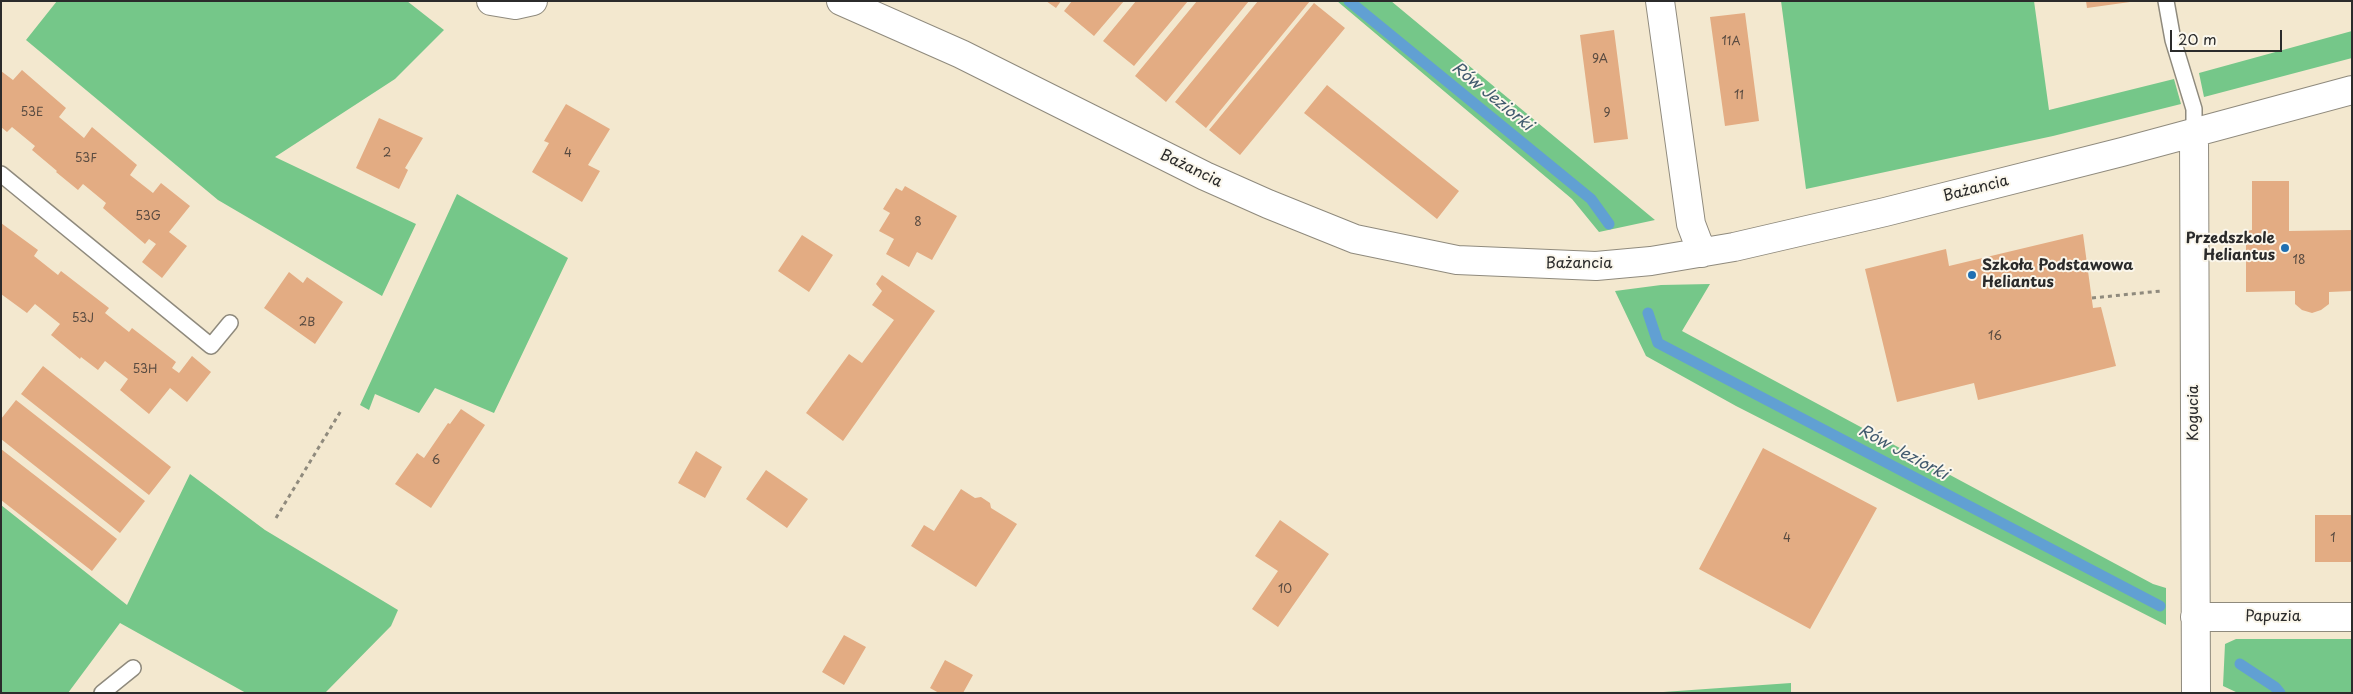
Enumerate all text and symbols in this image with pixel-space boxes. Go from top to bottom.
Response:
scale bar [2173,20,2286,52]
text: 20 m [2178,27,2217,50]
house number: 11A [1721,35,1741,49]
house number: 9A [1592,53,1608,67]
water label: Rów Jeziorki [1448,59,1536,135]
house number: 11 [1734,89,1744,103]
house number: 53E [20,106,44,120]
house number: 9 [1603,107,1611,121]
street label: Bażancia [1157,146,1225,192]
house number: 2 [383,147,391,161]
house number: 4 [564,147,572,161]
house number: 53F [75,152,97,166]
street label: Bażancia [1941,172,2011,206]
house number: 53G [135,210,161,224]
house number: 8 [914,216,922,230]
place label: Przedszkole Heliantus [2186,230,2275,265]
marker: Przedszkole Heliantus [2279,242,2291,254]
house number: 18 [2293,254,2305,268]
street label: Bażancia [1546,255,1612,273]
place label: Szkoła Podstawowa Heliantus [1982,257,2133,292]
marker: Szkoła Podstawowa Heliantus [1966,269,1978,281]
house number: 53J [72,312,94,326]
house number: 2B [299,316,315,330]
house number: 16 [1988,330,2002,344]
house number: 53H [133,363,157,377]
street label: Kogucia [2185,385,2203,441]
water label: Rów Jeziorki [1855,421,1951,485]
house number: 6 [432,454,440,468]
house number: 4 [1783,532,1791,546]
house number: 1 [2330,532,2336,546]
house number: 10 [1278,583,1292,597]
street label: Papuzia [2245,608,2301,626]

